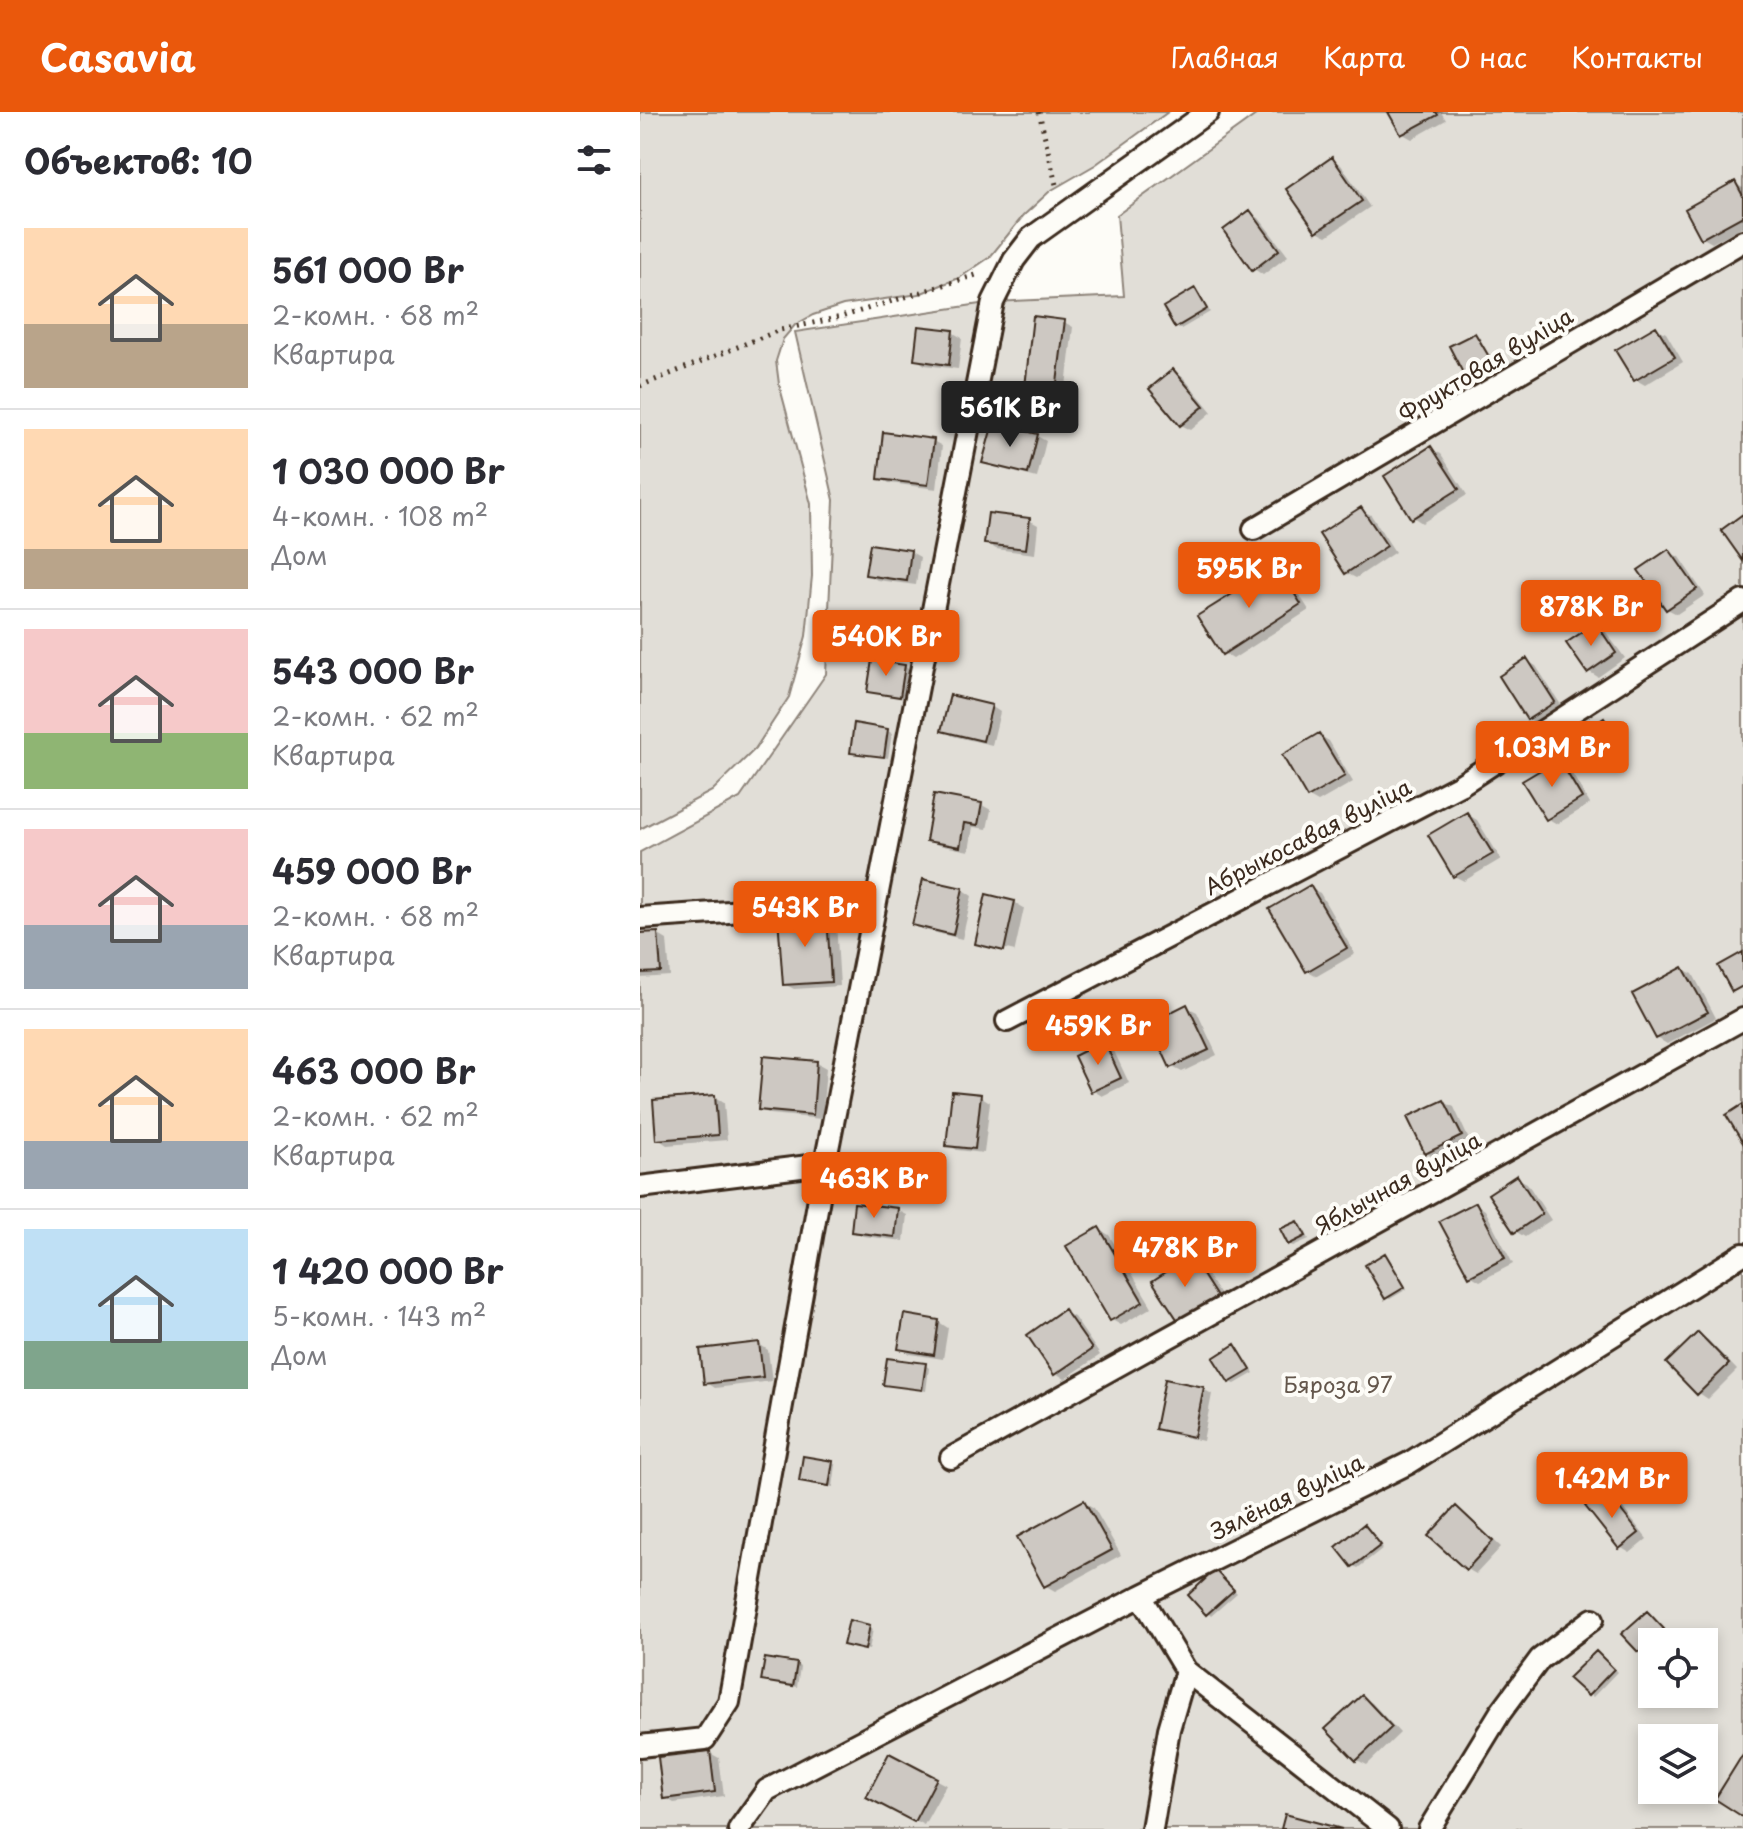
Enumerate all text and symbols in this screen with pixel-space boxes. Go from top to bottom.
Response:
text: Casavia [40,28,196,85]
text: Главная [1171,35,1279,78]
text: Карта [1323,35,1405,78]
text: О нас [1449,35,1527,78]
text: Контакты [1571,35,1703,78]
text: Объектов: 10 [24,134,252,186]
icon: filters [572,138,616,182]
text: 561 000 Br [272,243,464,295]
icon: home [88,260,184,356]
text: 2-комн. · 68 m² [272,295,479,334]
street label: Фруктовая вуліца [1392,298,1579,429]
text: Квартира [272,334,395,373]
pin: 561K Br [936,381,1084,449]
text: 561K Br [959,387,1061,426]
text: 1 030 000 Br [272,444,505,496]
icon: home [88,461,184,557]
text: 4-комн. · 108 m² [272,496,488,535]
text: Дом [272,535,328,574]
pin: 595K Br [1175,542,1323,610]
text: 595K Br [1196,548,1302,587]
pin: 878K Br [1517,580,1665,648]
text: 878K Br [1539,586,1643,625]
pin: 540K Br [812,610,960,678]
text: 540K Br [830,616,942,655]
text: 543 000 Br [272,644,474,696]
icon: home [88,661,184,757]
text: 2-комн. · 62 m² [272,696,479,735]
pin: 1.03M Br [1469,721,1635,789]
text: 1.03M Br [1494,727,1610,766]
text: Квартира [272,735,395,774]
street label: Абрыкосавая вуліца [1198,769,1417,902]
text: 459 000 Br [272,844,471,896]
icon: home [88,861,184,957]
pin: 543K Br [731,881,879,949]
text: 543K Br [751,887,859,926]
text: 2-комн. · 68 m² [272,896,479,935]
text: Квартира [272,935,395,974]
pin: 459K Br [1024,999,1172,1067]
text: 459K Br [1045,1005,1151,1044]
text: 463 000 Br [272,1044,475,1096]
icon: home [88,1061,184,1157]
text: 2-комн. · 62 m² [272,1096,479,1135]
street label: Яблычная вуліца [1308,1122,1487,1241]
text: Квартира [272,1135,395,1174]
pin: 463K Br [800,1152,948,1220]
text: 463K Br [820,1158,928,1197]
pin: 478K Br [1111,1221,1259,1289]
text: 478K Br [1132,1227,1238,1266]
text: 1 420 000 Br [272,1244,504,1296]
icon: home [88,1261,184,1357]
text: 5-комн. · 143 m² [272,1296,486,1335]
text: Дом [272,1335,328,1374]
park label: Бяроза 97 [1284,1367,1392,1400]
street label: Зялёная вуліца [1204,1444,1369,1547]
pin: 1.42M Br [1529,1452,1695,1520]
text: 1.42M Br [1555,1458,1669,1497]
map controls [1638,1628,1718,1804]
button: locate [1638,1628,1718,1708]
button: layers [1638,1724,1718,1804]

